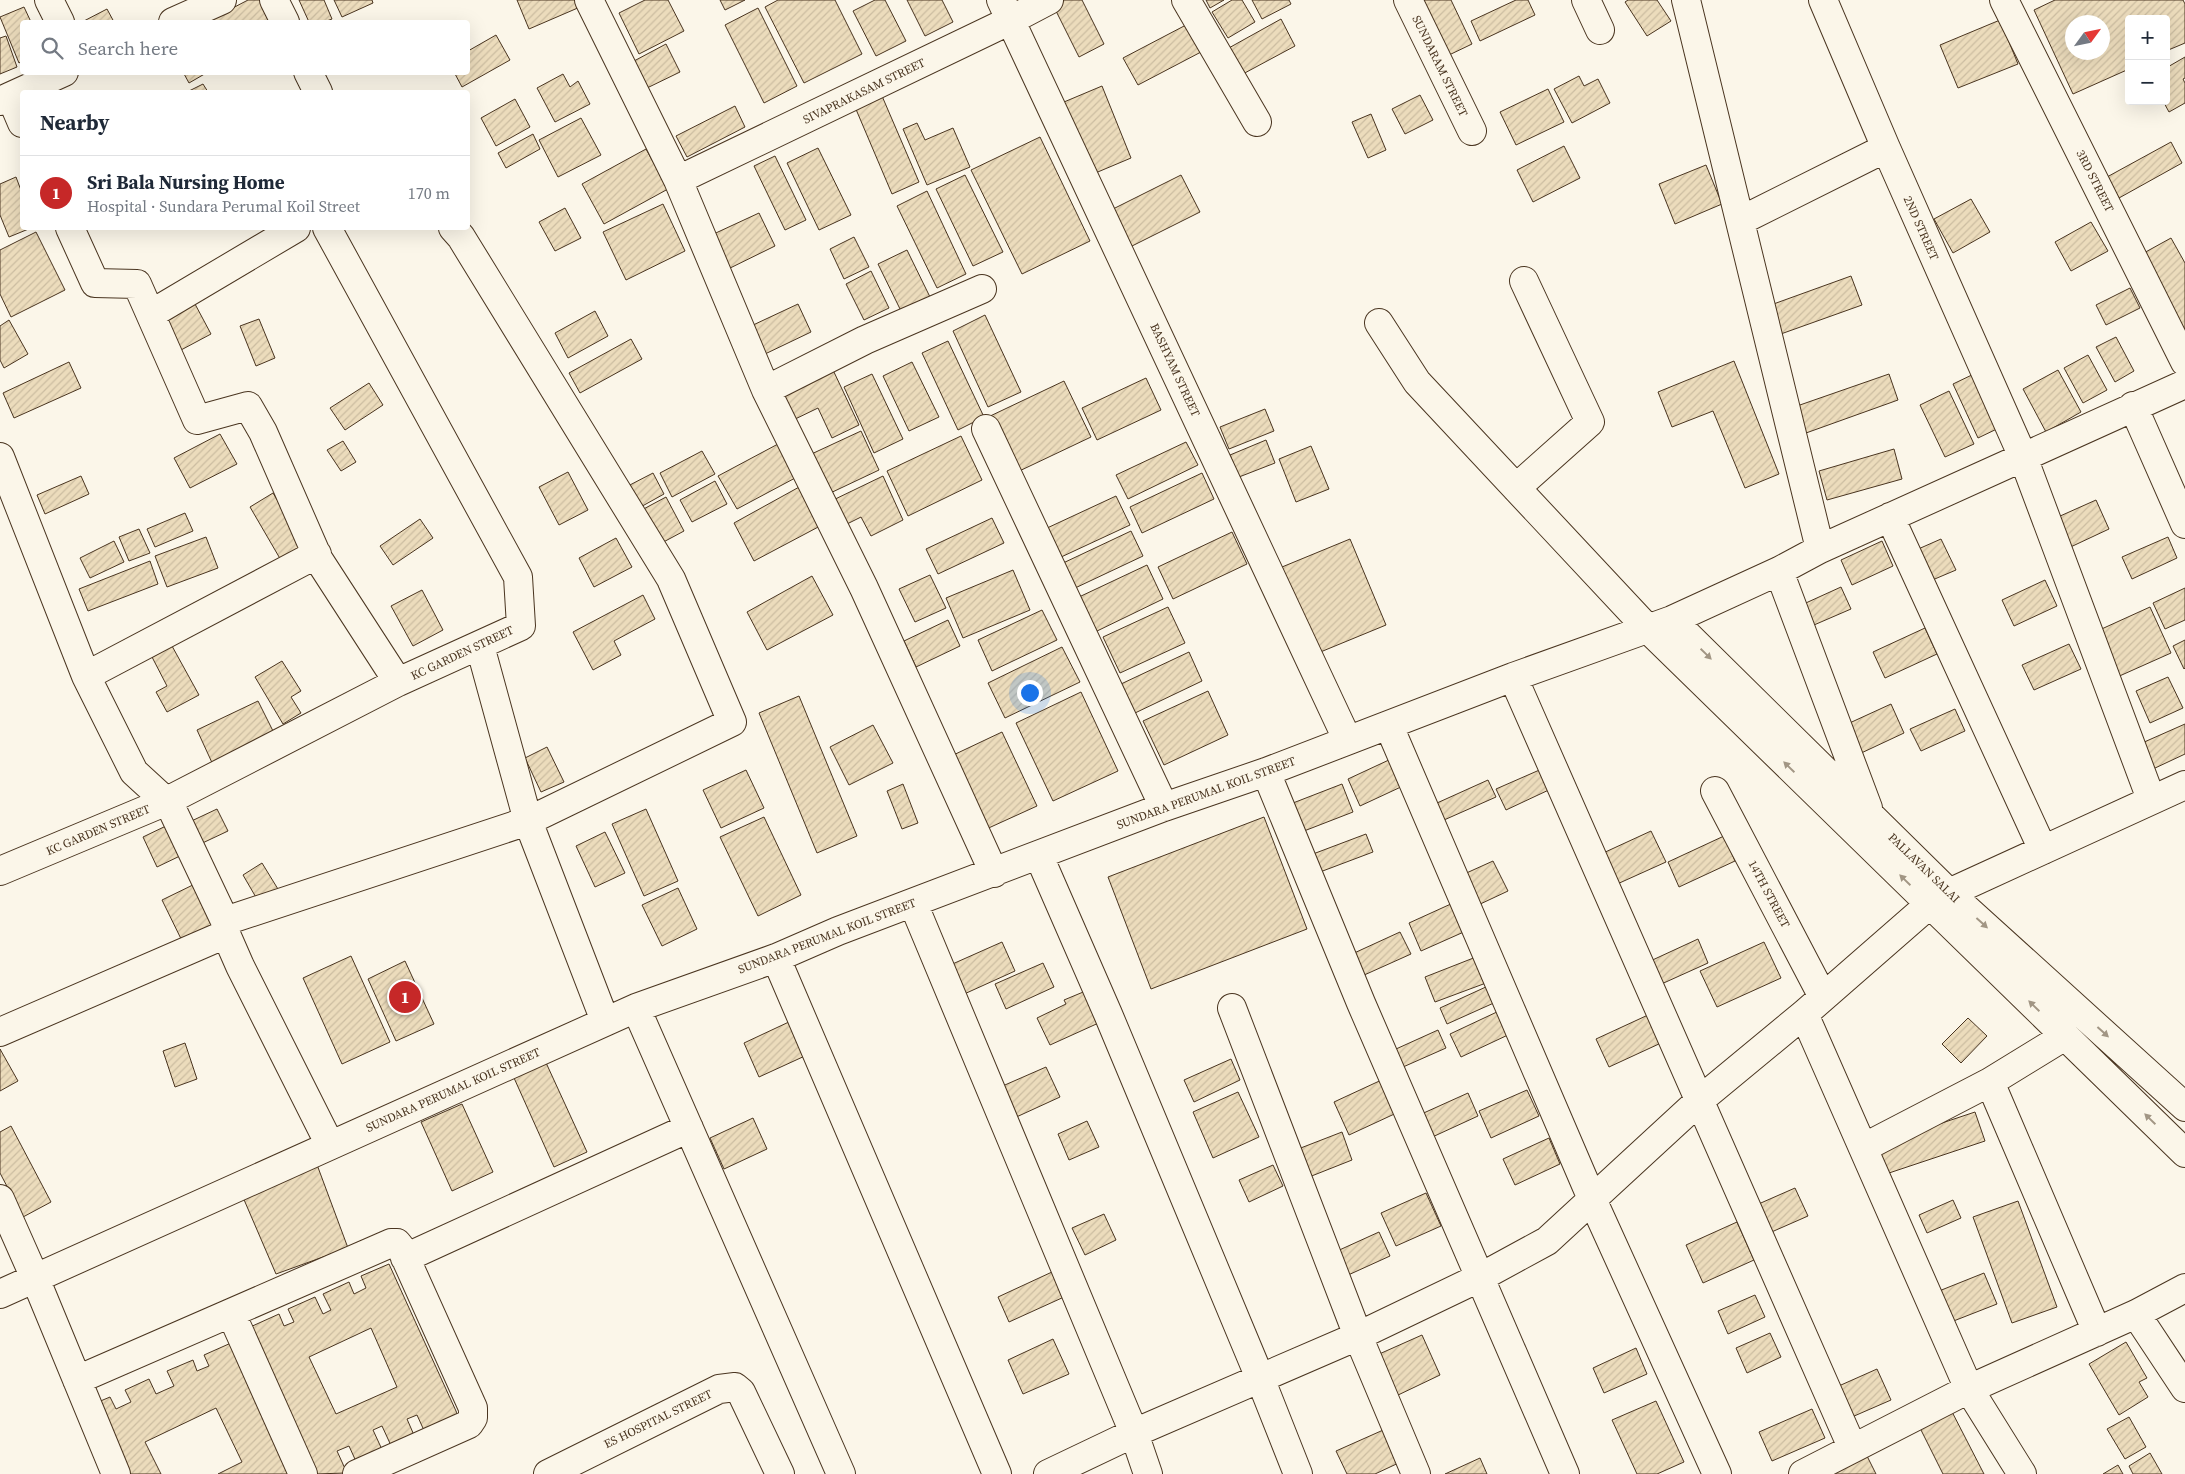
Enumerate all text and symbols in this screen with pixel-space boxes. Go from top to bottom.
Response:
street label: SUNDARAM STREET [1408,13,1472,120]
north arrow [2065,15,2110,60]
map controls [2125,15,2170,105]
button: + [2125,15,2170,60]
search box [20,20,470,75]
icon: search [38,34,66,62]
text: Search here [78,35,178,61]
street label: SIVAPRAKASAM STREET [800,54,928,128]
button: − [2125,60,2170,105]
text: Nearby [40,108,110,137]
street label: 3RD STREET [2072,147,2118,216]
text: Sri Bala Nursing Home [87,169,285,195]
text: 1 [52,182,60,204]
text: 170 m [408,182,450,204]
street label: 2ND STREET [1900,193,1943,263]
text: Hospital · Sundara Perumal Koil Street [87,195,360,217]
street label: BASHYAM STREET [1146,321,1204,420]
street label: KC GARDEN STREET [408,622,517,684]
one-way arrow [1700,648,1712,660]
your location [1017,680,1043,706]
street label: SUNDARA PERUMAL KOIL STREET [1114,753,1298,833]
one-way arrow [1783,761,1795,773]
street label: KC GARDEN STREET [44,801,153,859]
street label: PALLAVAN SALAI [1885,830,1963,906]
street label: 14TH STREET [1744,857,1794,931]
one-way arrow [1899,874,1911,886]
street label: SUNDARA PERUMAL KOIL STREET [736,894,919,977]
one-way arrow [1976,917,1988,929]
pin: 1 [389,978,421,1016]
one-way arrow [2028,1000,2040,1012]
one-way arrow [2096,1026,2108,1038]
street label: SUNDARA PERUMAL KOIL STREET [363,1044,543,1136]
one-way arrow [2144,1113,2156,1125]
street label: ES HOSPITAL STREET [601,1386,715,1452]

